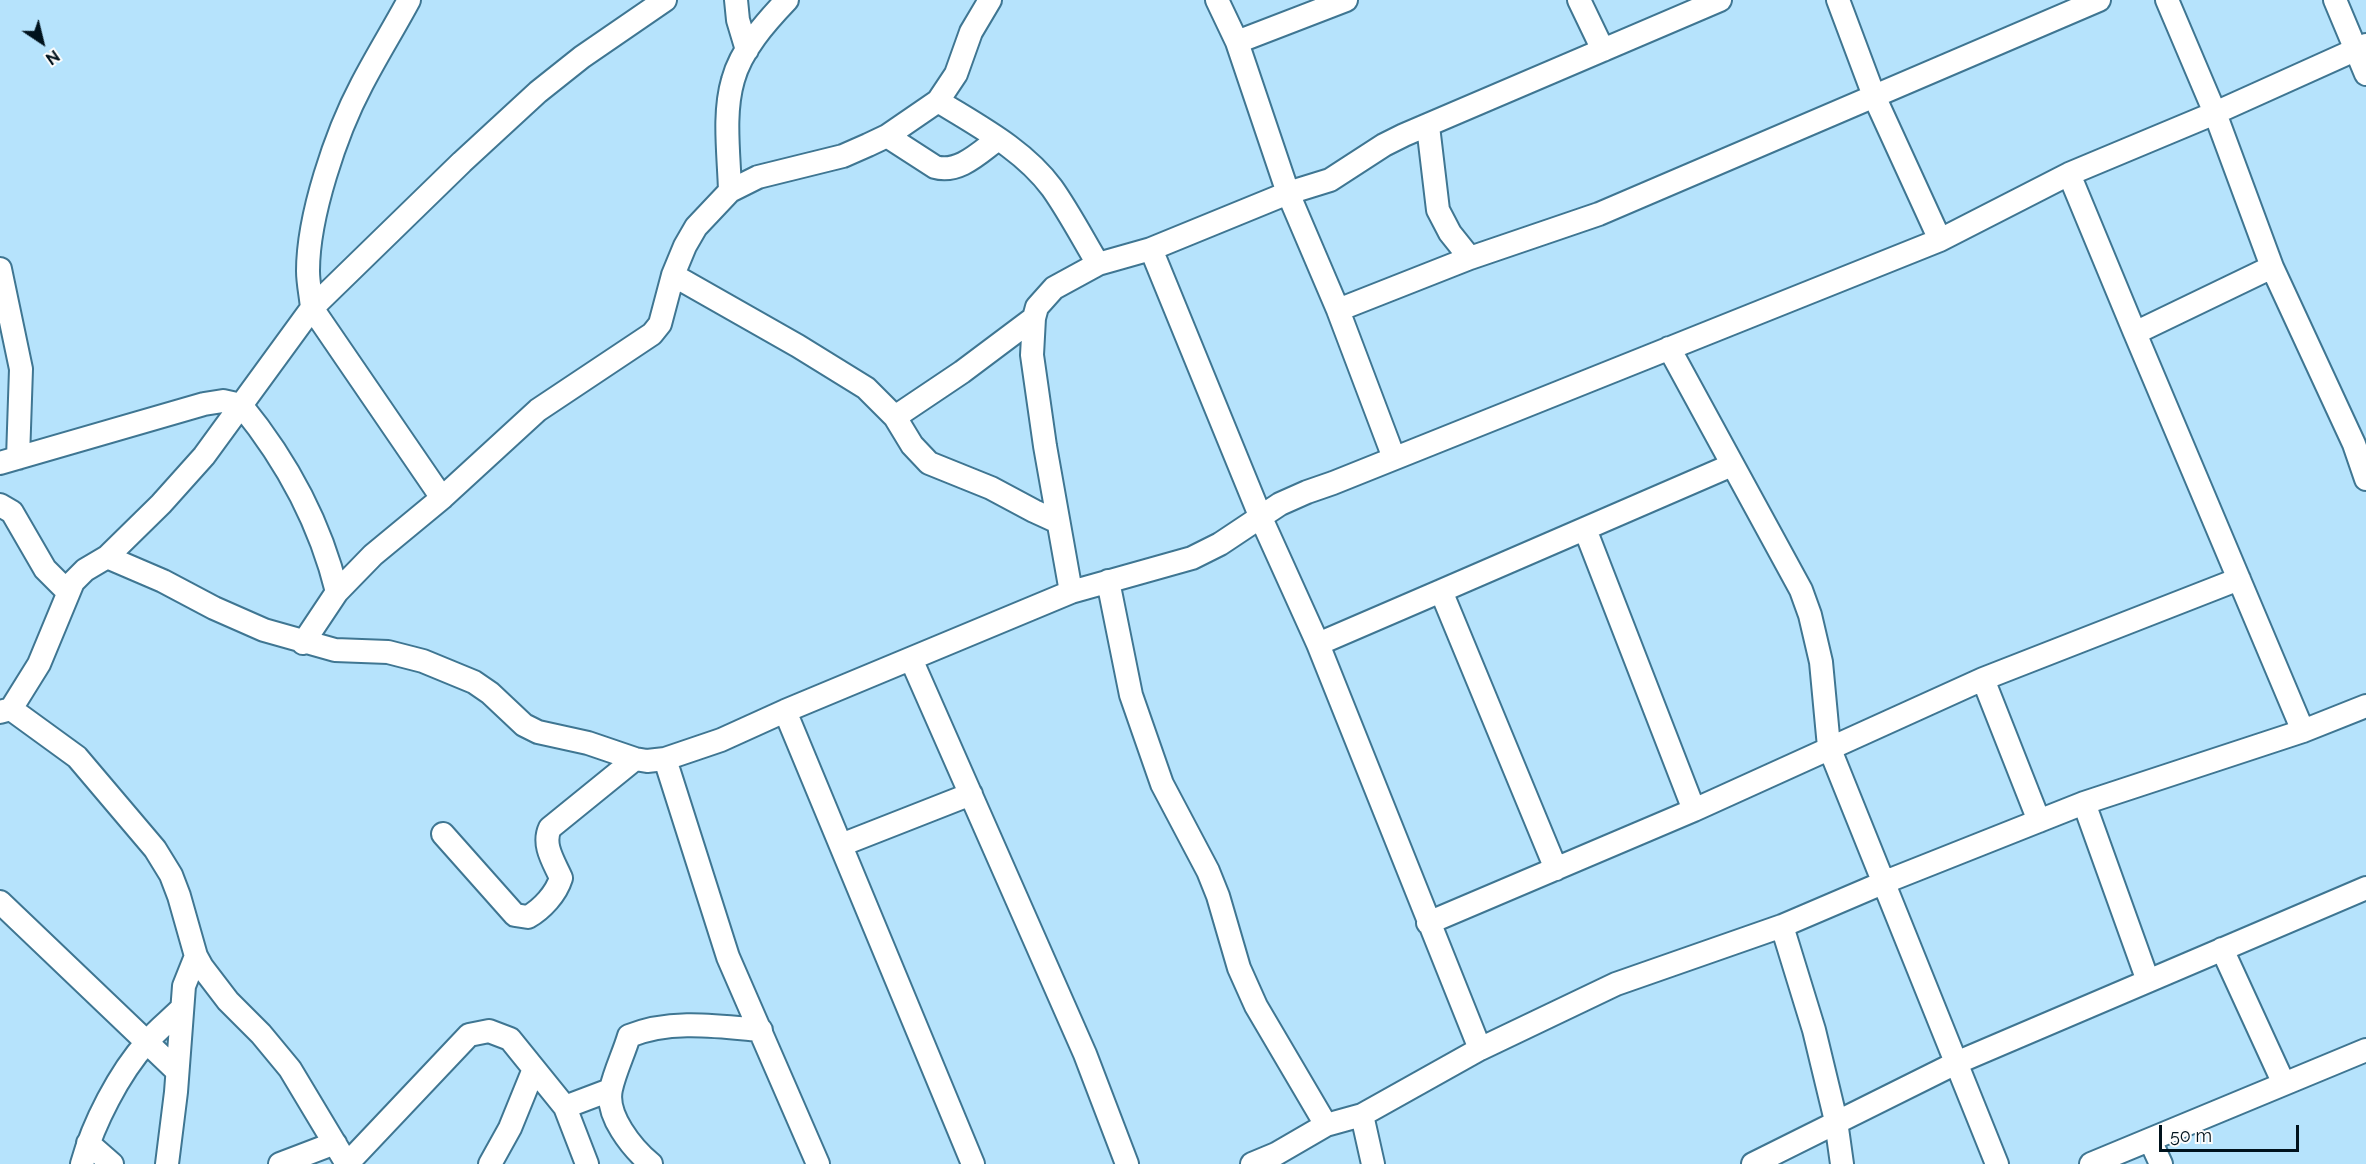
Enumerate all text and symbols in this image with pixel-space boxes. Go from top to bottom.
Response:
north arrow [12,12,72,72]
text: N [42,46,63,68]
scale bar [2162,1113,2302,1151]
text: 50 m [2170,1125,2212,1146]

